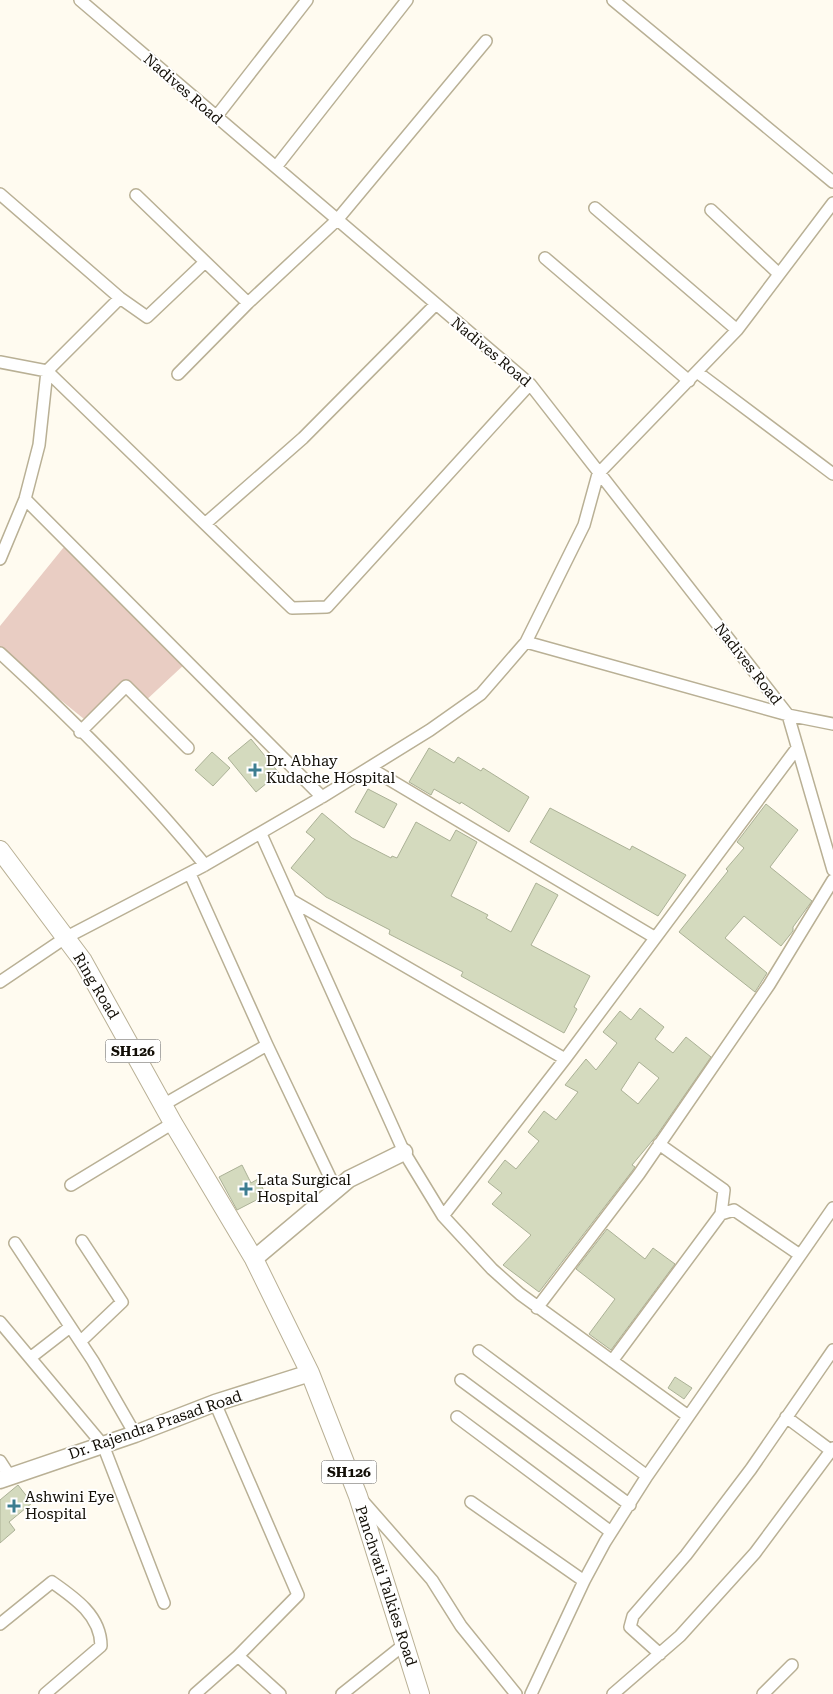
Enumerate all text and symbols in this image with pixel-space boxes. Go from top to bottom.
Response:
street label: Nadives Road [140,50,226,128]
street label: Nadives Road [447,313,535,391]
street label: Nadives Road [711,620,786,709]
place label: Dr. Abhay Kudache Hospital [266,752,395,787]
marker: Dr. Abhay Kudache Hospital [248,763,262,777]
street label: Ring Road [69,950,123,1023]
road number: SH126 [106,1040,160,1062]
place label: Lata Surgical Hospital [257,1171,351,1206]
marker: Lata Surgical Hospital [239,1182,253,1196]
street label: Dr. Rajendra Prasad Road [66,1387,244,1463]
road number: SH126 [322,1460,376,1484]
place label: Ashwini Eye Hospital [25,1488,114,1523]
marker: Ashwini Eye Hospital [7,1499,21,1513]
street label: Panchvati Talkies Road [352,1503,421,1669]

